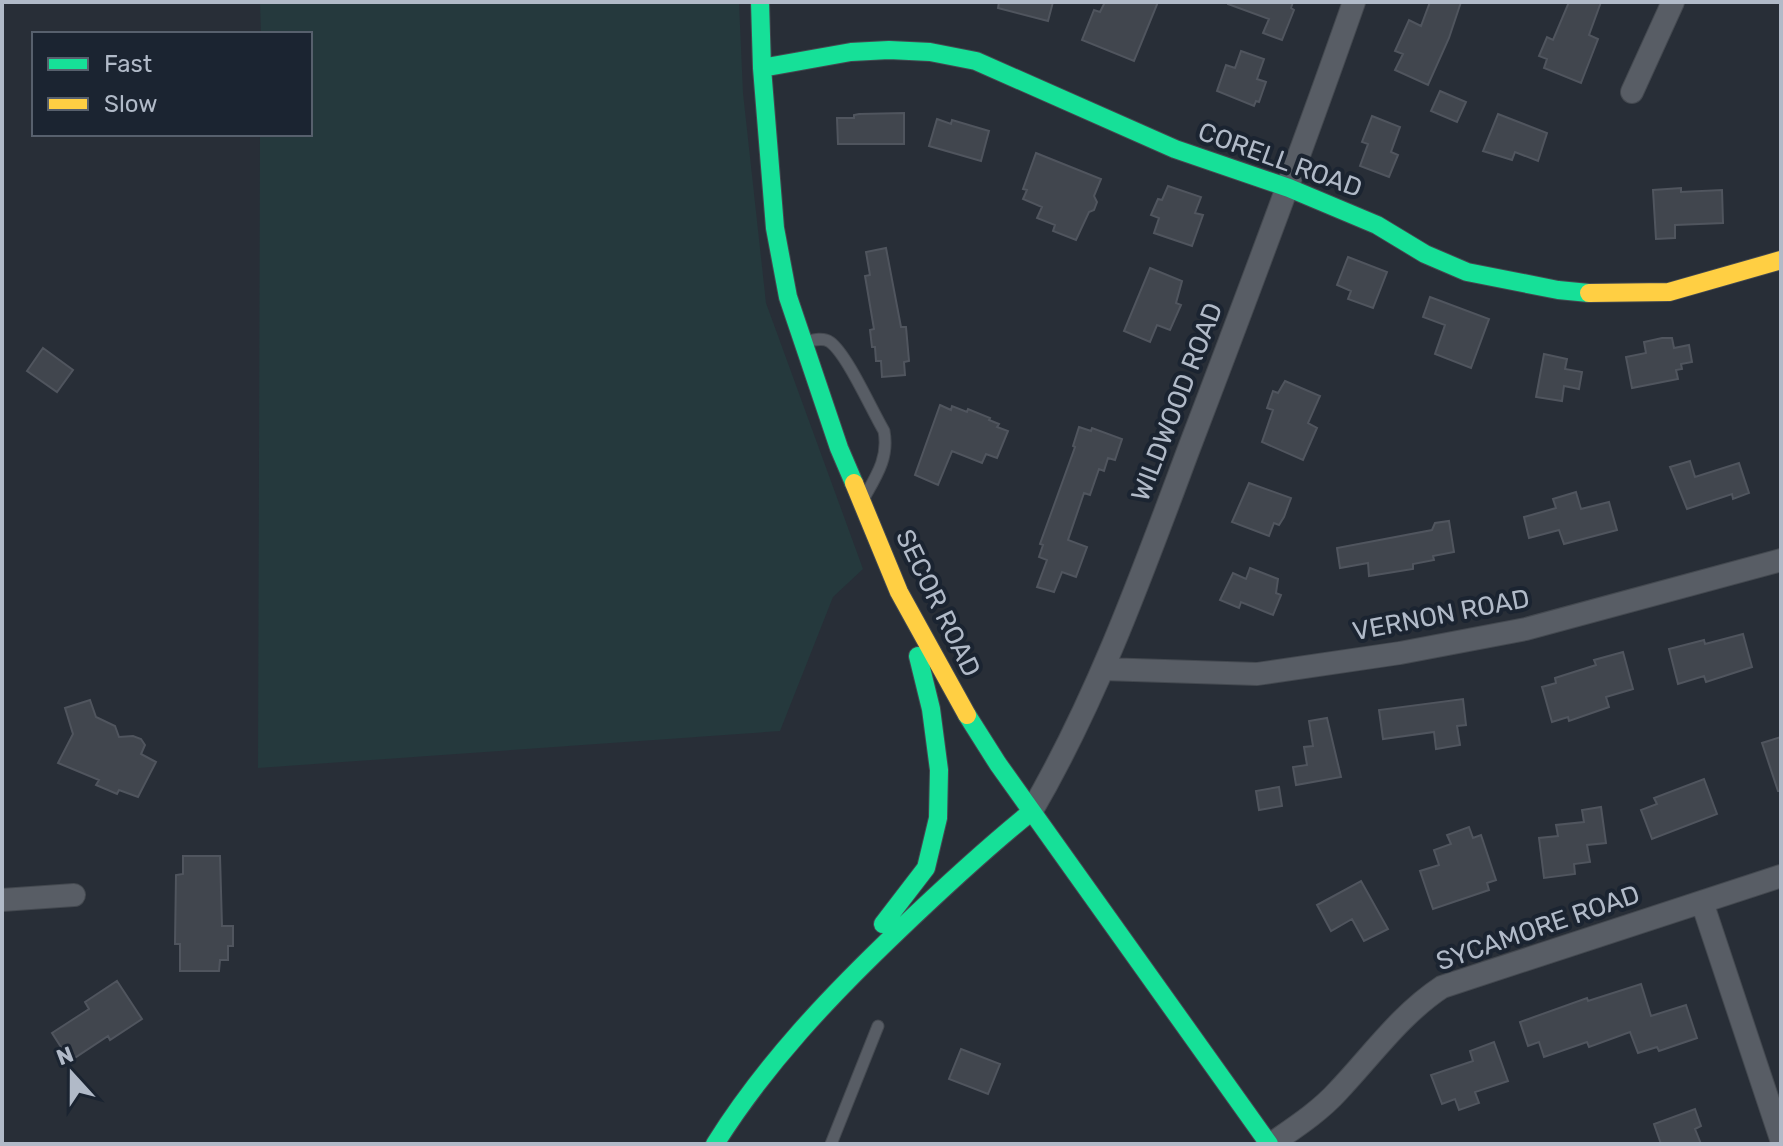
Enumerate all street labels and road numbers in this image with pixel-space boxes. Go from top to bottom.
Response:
street label: CORELL ROAD [1194,116,1366,204]
street label: WILDWOOD ROAD [1125,298,1229,506]
street label: SECOR ROAD [889,524,987,682]
street label: VERNON ROAD [1350,583,1532,647]
street label: SYCAMORE ROAD [1432,879,1644,977]

